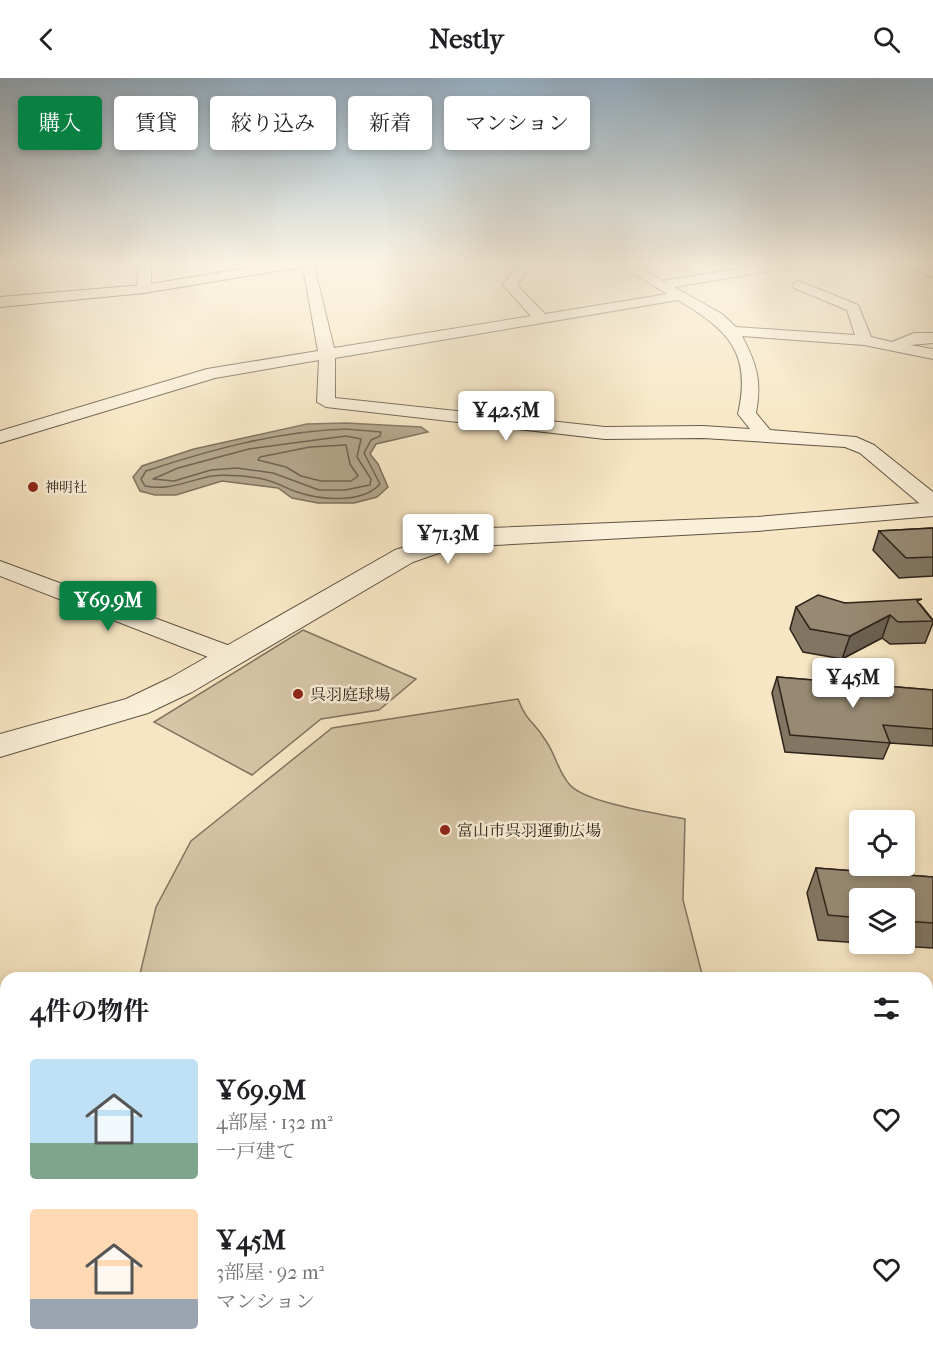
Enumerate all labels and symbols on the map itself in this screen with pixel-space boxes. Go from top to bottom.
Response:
pin: ¥42.5M [457,391,555,442]
place label: 神明社 [45,479,87,496]
marker: 神明社 [26,480,40,494]
pin: ¥71.3M [399,514,497,565]
pin: ¥69.9M [59,581,157,632]
pin: ¥45M [817,658,889,709]
place label: 呉羽庭球場 [310,685,390,704]
marker: 呉羽庭球場 [291,687,305,701]
place label: 富山市呉羽運動広場 [457,821,601,840]
marker: 富山市呉羽運動広場 [438,823,452,837]

